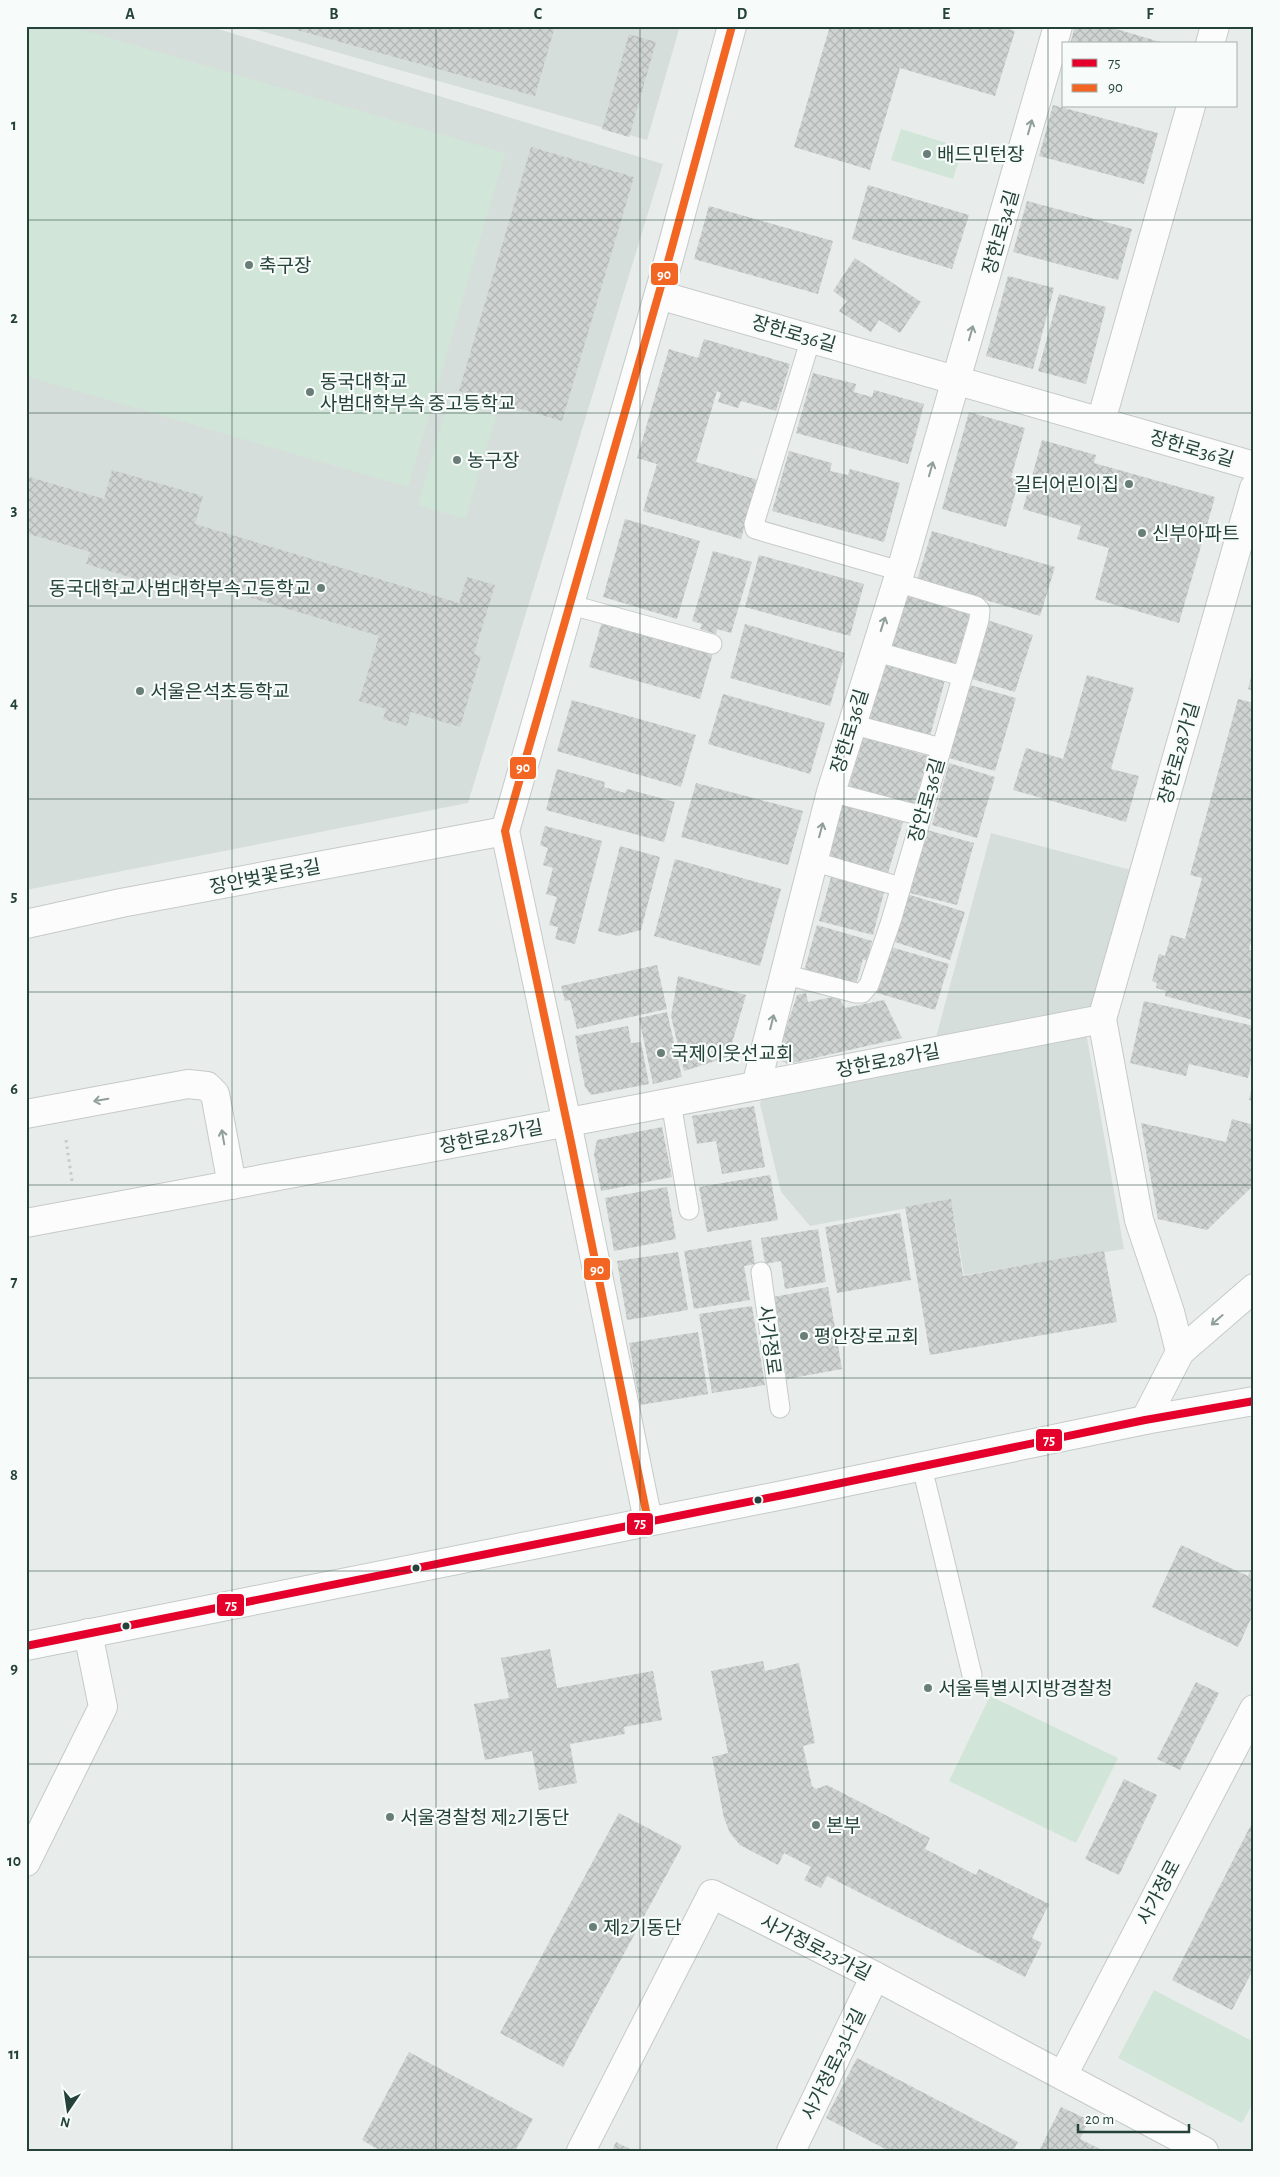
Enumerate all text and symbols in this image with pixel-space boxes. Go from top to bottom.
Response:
text: A [125,6,135,22]
text: B [329,6,339,22]
text: C [534,6,543,22]
text: D [737,6,748,22]
text: E [942,6,950,22]
text: F [1146,6,1154,22]
legend [1062,42,1238,108]
text: 75 [1108,56,1121,71]
text: 90 [1108,80,1123,95]
text: 1 [11,117,17,133]
one-way arrow [1025,119,1035,135]
place label: 배드민턴장 [937,145,1024,165]
marker: 배드민턴장 [921,148,933,160]
street label: 장한로34길 [979,188,1023,277]
place label: 축구장 [259,256,311,276]
marker: 축구장 [243,259,255,271]
line badge: 90 [650,262,679,286]
text: 90 [657,268,671,282]
text: 2 [10,310,18,326]
street label: 장한로36길 [749,312,838,356]
one-way arrow [966,326,976,342]
place label: 동국대학교 사범대학부속 중고등학교 [320,372,515,414]
marker: 동국대학교 사범대학부속 중고등학교 [304,386,316,398]
street label: 장한로36길 [1147,427,1236,471]
place label: 농구장 [467,451,519,471]
marker: 농구장 [451,454,463,466]
one-way arrow [926,462,936,478]
place label: 길터어린이집 [1014,475,1119,495]
marker: 길터어린이집 [1123,478,1135,490]
text: 3 [11,502,18,518]
place label: 신부아파트 [1152,524,1239,544]
marker: 신부아파트 [1136,527,1148,539]
place label: 동국대학교사범대학부속고등학교 [49,579,311,599]
marker: 동국대학교사범대학부속고등학교 [315,582,327,594]
one-way arrow [878,617,888,633]
place label: 서울은석초등학교 [150,682,290,702]
marker: 서울은석초등학교 [134,685,146,697]
street label: 장한로36길 [828,687,872,776]
text: 4 [10,695,18,711]
street label: 장한로28가길 [1155,700,1203,807]
line badge: 90 [509,756,537,780]
street label: 장안로36길 [905,756,949,845]
text: 90 [516,761,530,775]
one-way arrow [816,823,826,839]
street label: 장안벚꽃로3길 [208,856,322,898]
text: 5 [11,888,18,904]
one-way arrow [768,1014,777,1030]
street label: 장한로28가길 [835,1041,942,1081]
place label: 국제이웃선교회 [671,1044,793,1064]
marker: 국제이웃선교회 [655,1047,667,1059]
text: 6 [10,1081,18,1097]
one-way arrow [94,1096,110,1105]
street label: 장한로28가길 [438,1117,545,1157]
one-way arrow [218,1129,228,1145]
line badge: 90 [583,1257,611,1281]
text: 90 [590,1263,604,1277]
text: 7 [11,1274,18,1290]
street label: 사가정로 [754,1304,784,1376]
one-way arrow [1211,1314,1224,1325]
place label: 평안장로교회 [814,1327,919,1347]
marker: 평안장로교회 [798,1330,810,1342]
line badge: 75 [1035,1428,1063,1452]
text: 75 [1043,1434,1055,1448]
text: 8 [10,1467,18,1483]
unlabelled marker [753,1495,763,1505]
line badge: 75 [626,1512,654,1536]
text: 75 [634,1517,646,1531]
unlabelled marker [411,1563,421,1573]
line badge: 75 [216,1593,245,1617]
text: 75 [225,1599,237,1613]
unlabelled marker [121,1621,131,1631]
text: 9 [10,1660,18,1676]
place label: 서울특별시지방경찰청 [938,1679,1113,1699]
marker: 서울특별시지방경찰청 [922,1682,934,1694]
place label: 서울경찰청 제2기동단 [400,1808,570,1828]
marker: 서울경찰청 제2기동단 [384,1811,396,1823]
place label: 본부 [826,1816,861,1836]
marker: 본부 [810,1819,822,1831]
text: 10 [7,1853,21,1869]
street label: 사가정로 [1134,1857,1184,1928]
street label: 사가정로23가길 [757,1911,874,1984]
place label: 제2기동단 [603,1918,682,1938]
marker: 제2기동단 [587,1921,599,1933]
street label: 사가정로23나길 [798,2006,869,2123]
text: 11 [8,2046,20,2062]
north arrow [42,2084,92,2134]
scale bar [1078,2102,1189,2134]
text: 20 m [1085,2112,1114,2127]
text: N [59,2114,72,2130]

